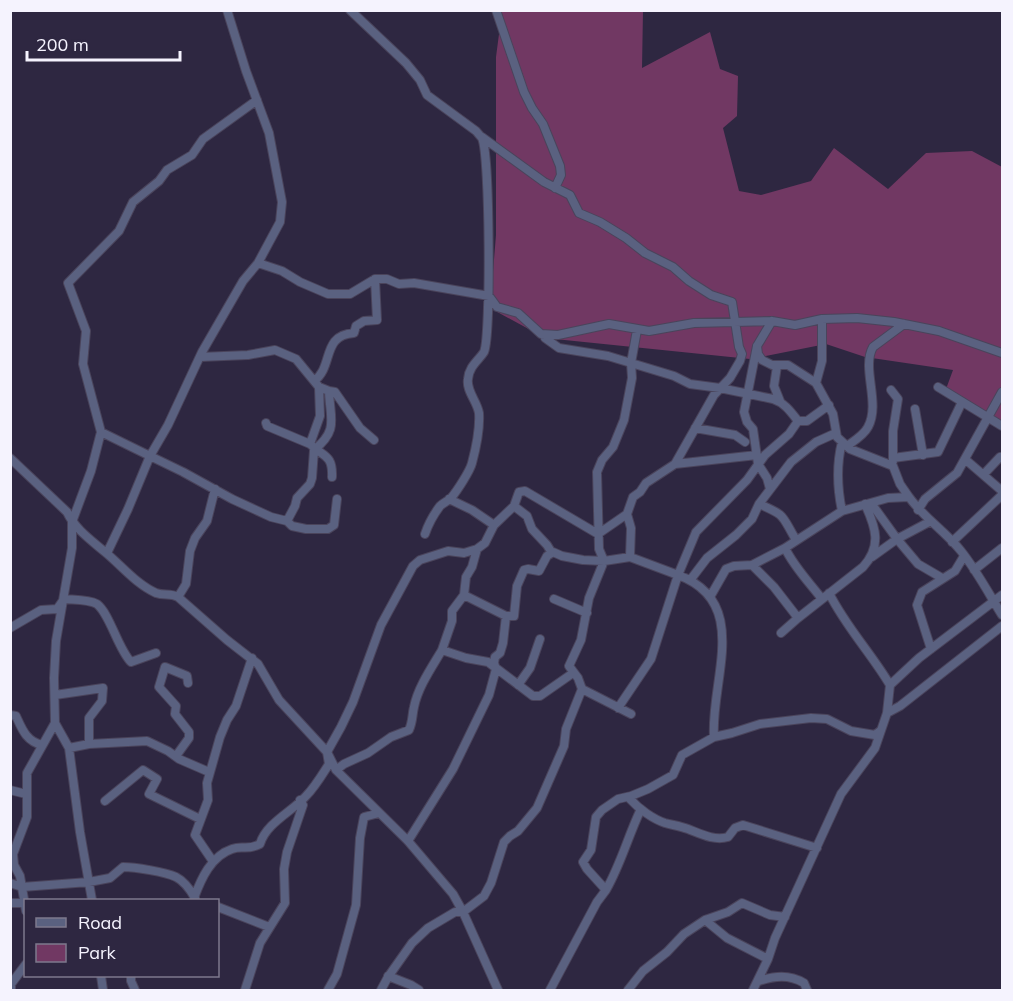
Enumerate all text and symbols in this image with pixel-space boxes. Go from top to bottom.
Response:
scale bar [27,24,180,62]
text: 200 m [36,33,89,56]
legend [24,899,219,977]
text: Road [78,911,122,934]
text: Park [78,941,117,964]

